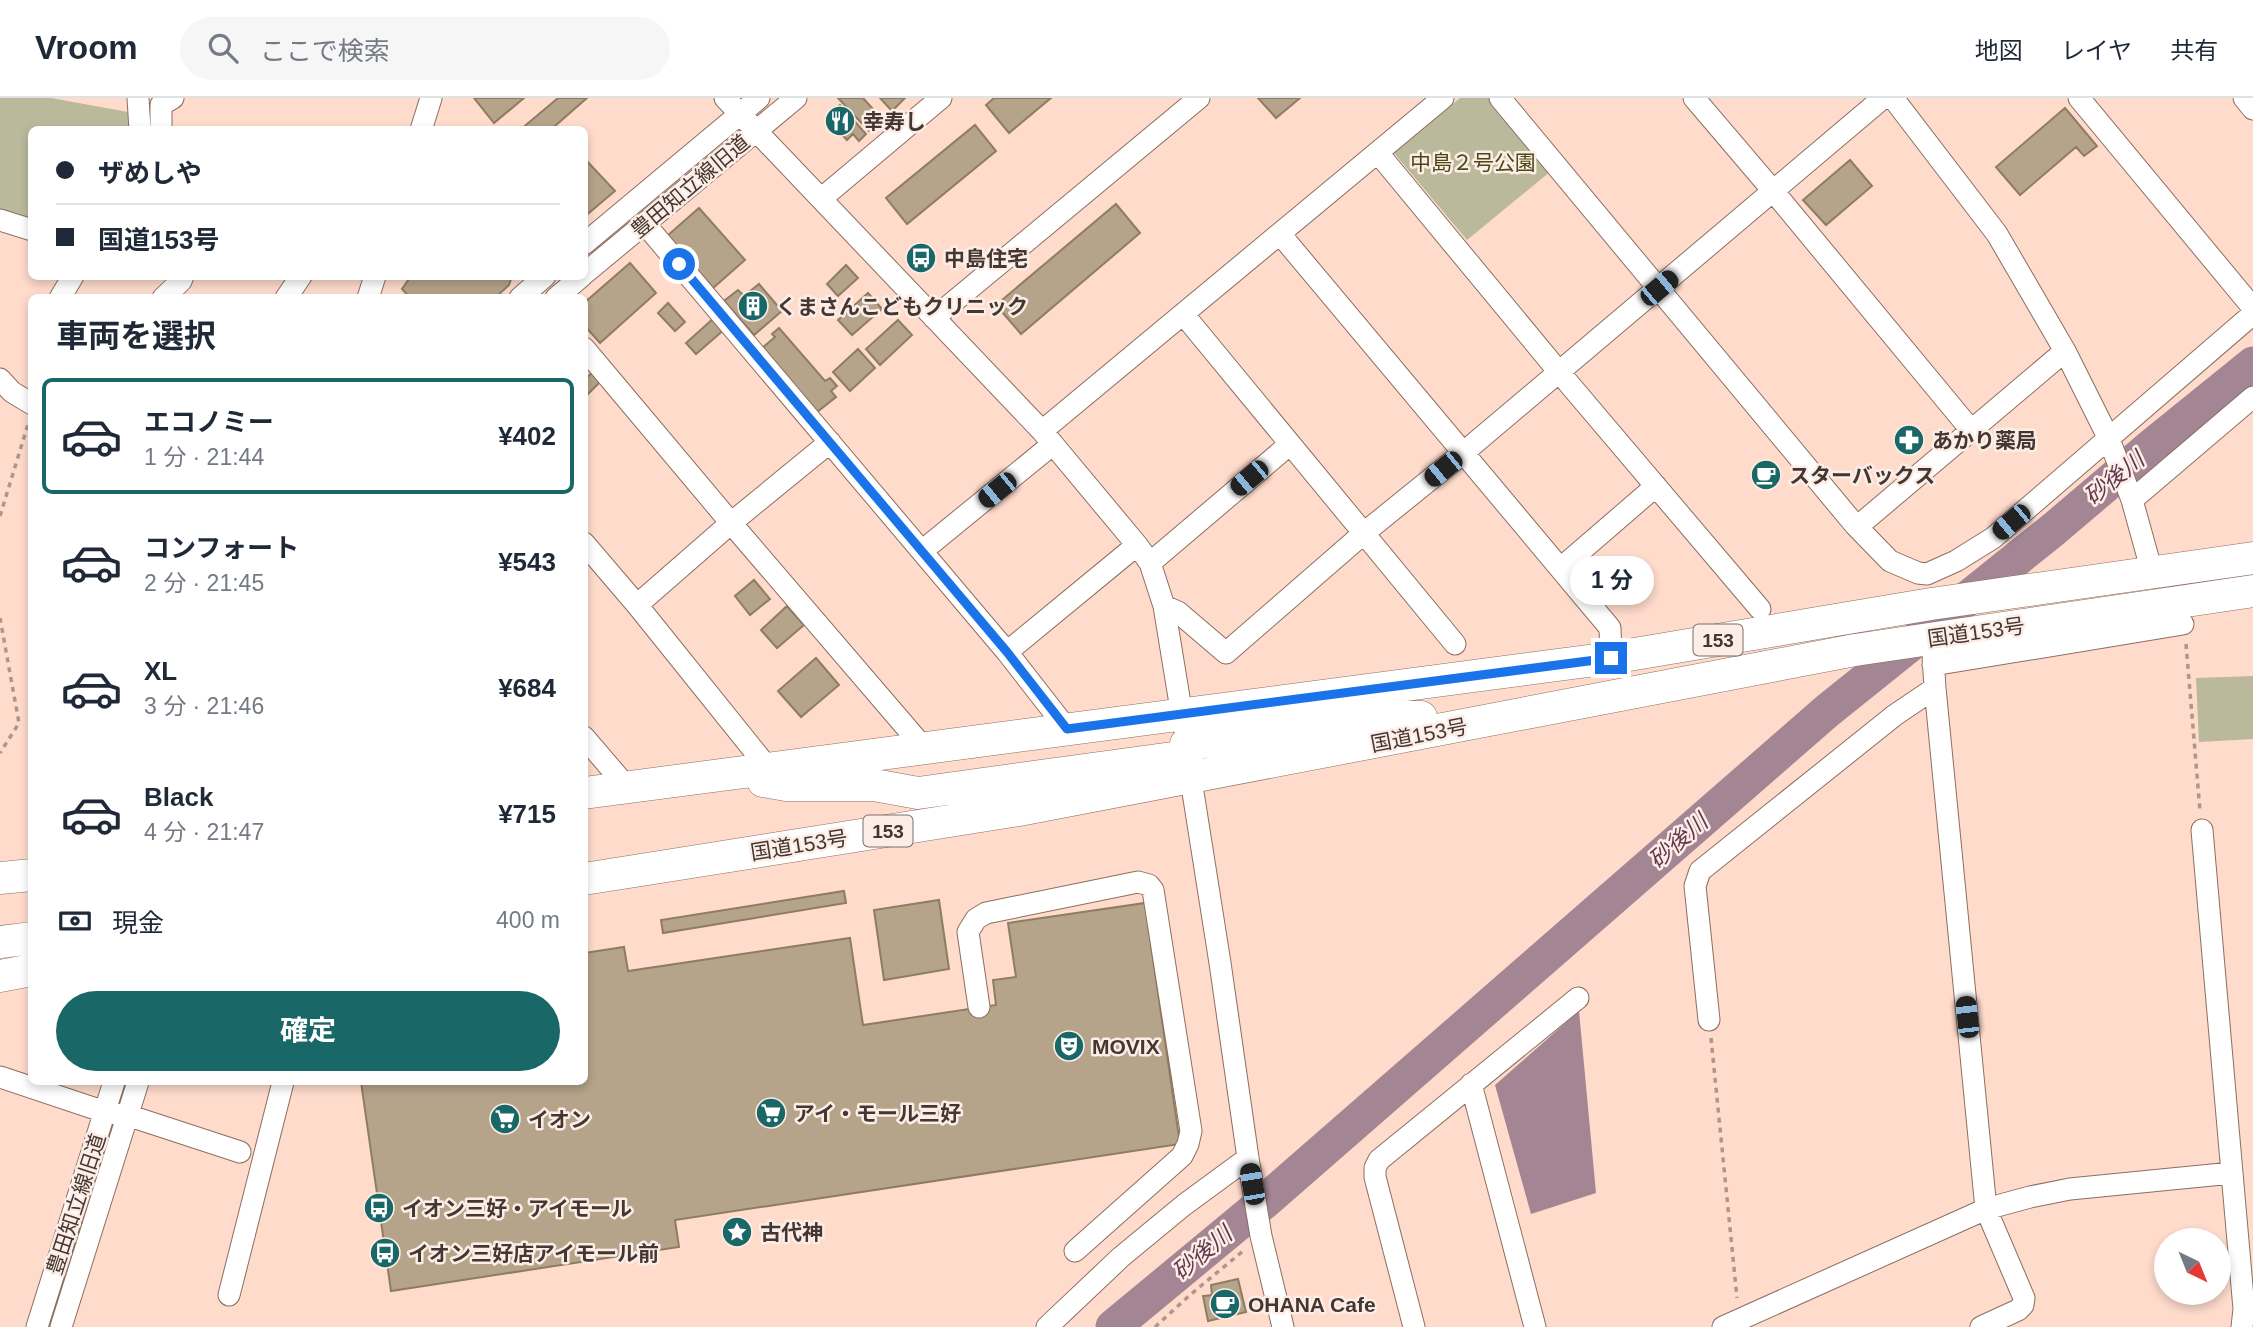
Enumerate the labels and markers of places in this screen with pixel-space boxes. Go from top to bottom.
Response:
restaurant icon: 幸寿し [823,104,857,138]
place label: 幸寿し [863,110,926,133]
bus stop icon: 中島住宅 [904,241,938,275]
place label: 中島住宅 [944,247,1028,270]
building icon: くまさんこどもクリニック [736,289,770,323]
place label: くまさんこどもクリニック [776,295,1028,318]
pharmacy icon: あかり薬局 [1892,423,1926,457]
place label: あかり薬局 [1932,429,2037,452]
cafe icon: スターバックス [1749,458,1783,492]
place label: スターバックス [1789,464,1935,487]
theatre icon: MOVIX [1052,1029,1086,1063]
place label: MOVIX [1092,1035,1160,1058]
supermarket icon: アイ・モール三好 [754,1096,788,1130]
supermarket icon: イオン [488,1102,522,1136]
place label: アイ・モール三好 [794,1102,961,1125]
place label: イオン [528,1108,591,1131]
bus stop icon: イオン三好・アイモール [362,1191,396,1225]
place label: イオン三好・アイモール [402,1197,632,1220]
place icon: 古代神 [720,1215,754,1249]
place label: 古代神 [760,1221,823,1244]
bus stop icon: イオン三好店アイモール前 [368,1236,402,1270]
place label: イオン三好店アイモール前 [408,1242,659,1265]
cafe icon: OHANA Cafe [1208,1287,1242,1321]
place label: OHANA Cafe [1248,1293,1376,1316]

